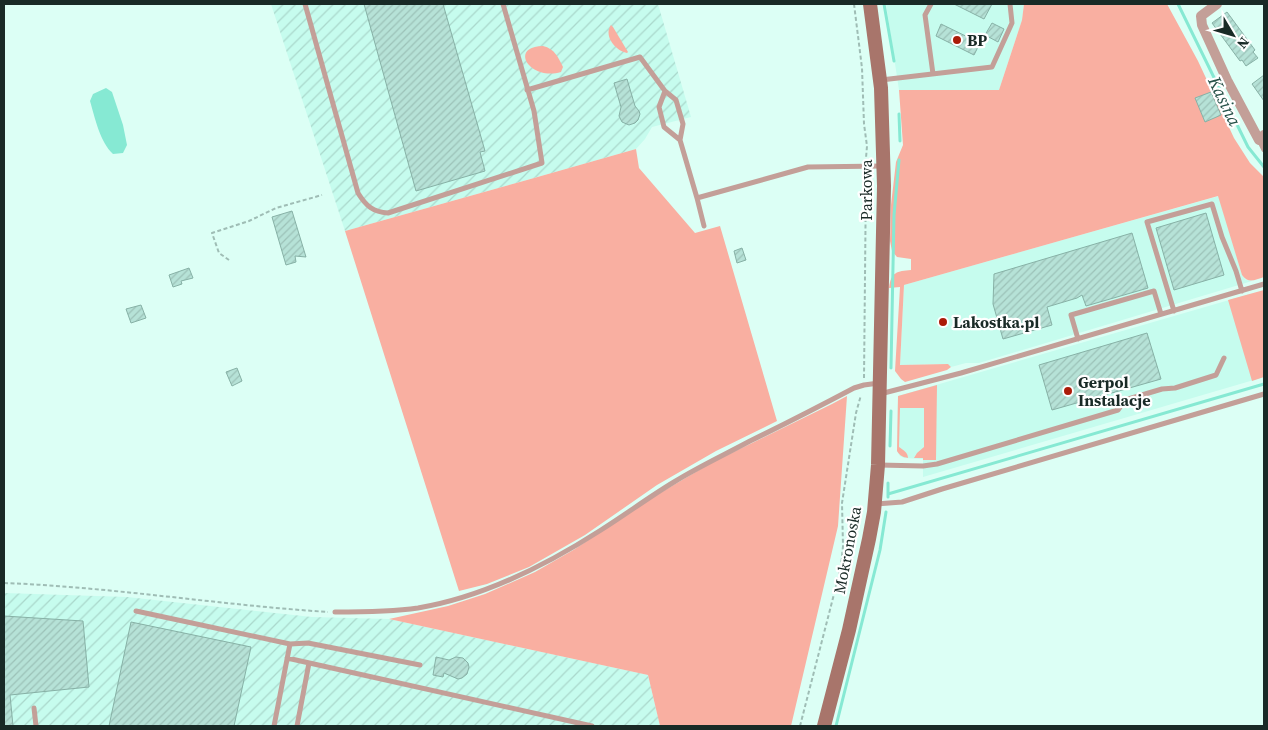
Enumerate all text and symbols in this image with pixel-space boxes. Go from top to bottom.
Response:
north arrow [1208,10,1258,60]
place label: BP [967,29,987,51]
text: N [1232,33,1254,53]
marker: BP [951,34,963,46]
water label: Kasina [1202,71,1248,131]
street label: Parkowa [855,158,877,221]
place label: Lakostka.pl [953,311,1039,333]
marker: Lakostka.pl [937,316,949,328]
place label: Gerpol Instalacje [1078,371,1151,411]
marker: Gerpol Instalacje [1062,385,1074,397]
street label: Mokronoska [828,503,866,596]

